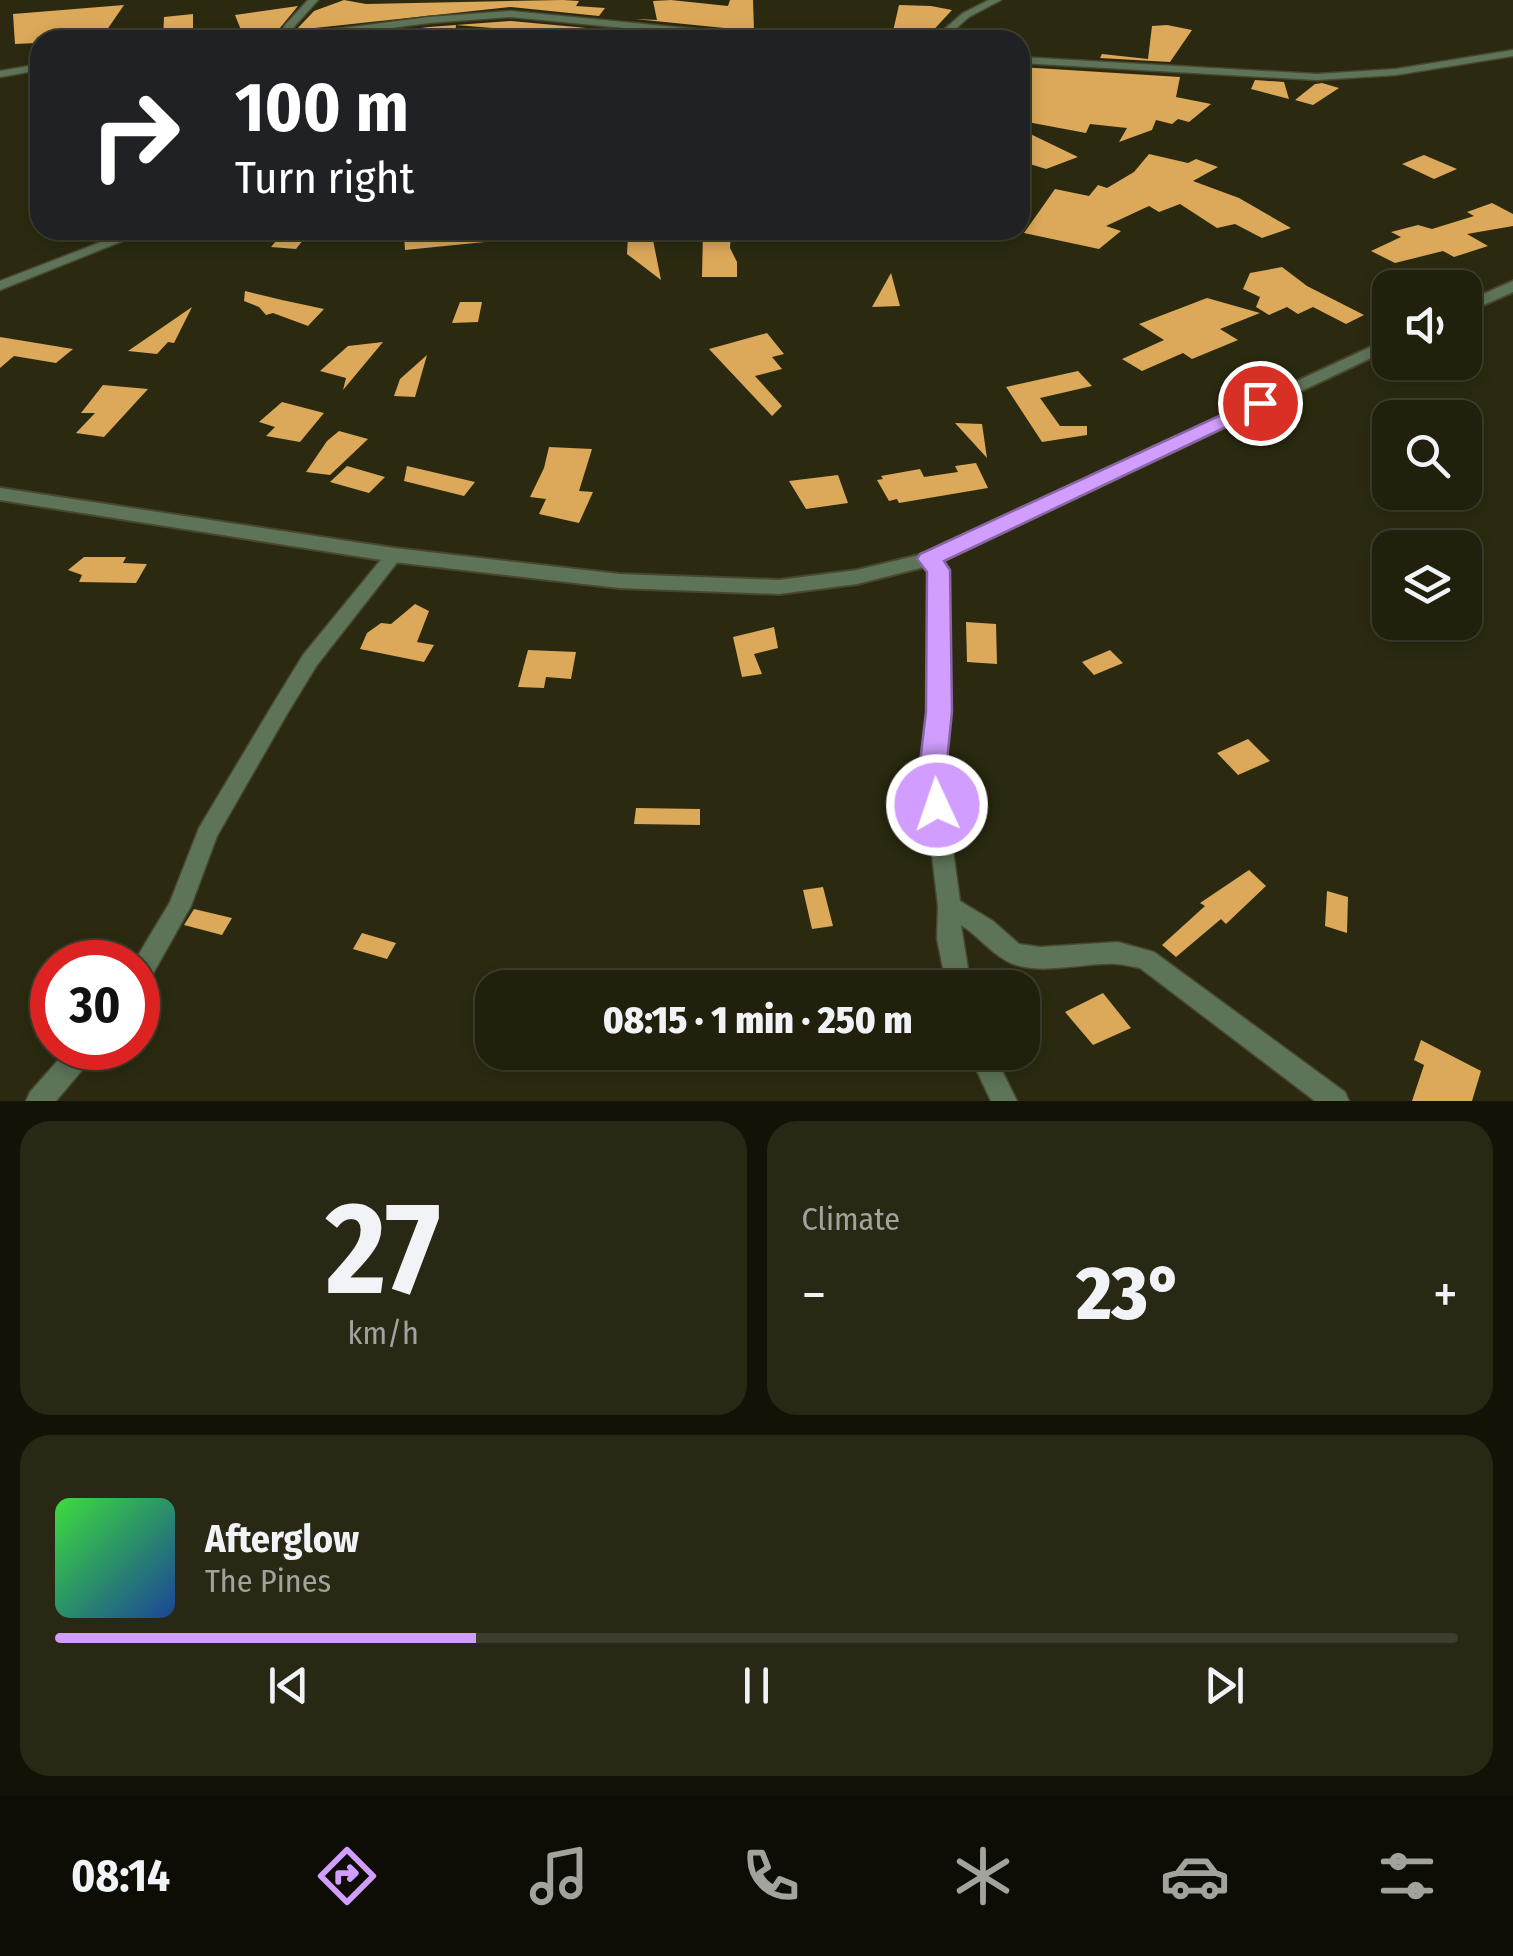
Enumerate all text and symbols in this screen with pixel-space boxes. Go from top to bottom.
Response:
text: 100 m [235,66,409,150]
icon: right [70,70,200,200]
text: Turn right [235,151,414,205]
map controls [1372,270,1482,640]
button: sound [1372,270,1482,380]
pin [1218,361,1303,446]
icon: arrive [1233,376,1288,431]
button: search [1372,400,1482,510]
button: layers [1372,530,1482,640]
position arrow [885,753,989,857]
speed limit sign: 30 [30,940,160,1070]
text: 08:15 · 1 min · 250 m [603,997,912,1043]
text: 27 [326,1171,441,1327]
text: Climate [802,1200,900,1238]
text: 23° [1077,1249,1183,1339]
text: − [802,1262,826,1328]
text: + [1433,1262,1458,1328]
text: km/h [348,1314,419,1352]
text: Afterglow [205,1516,359,1562]
text: The Pines [205,1562,331,1600]
icon: previous [261,1658,316,1713]
icon: pause [729,1658,784,1713]
icon: next [1197,1658,1252,1713]
icon: directions [312,1841,382,1911]
icon: music [524,1841,594,1911]
icon: phone [736,1841,806,1911]
icon: climate [948,1841,1018,1911]
icon: car [1160,1841,1230,1911]
icon: filters [1372,1841,1442,1911]
text: 08:14 [71,1849,170,1903]

